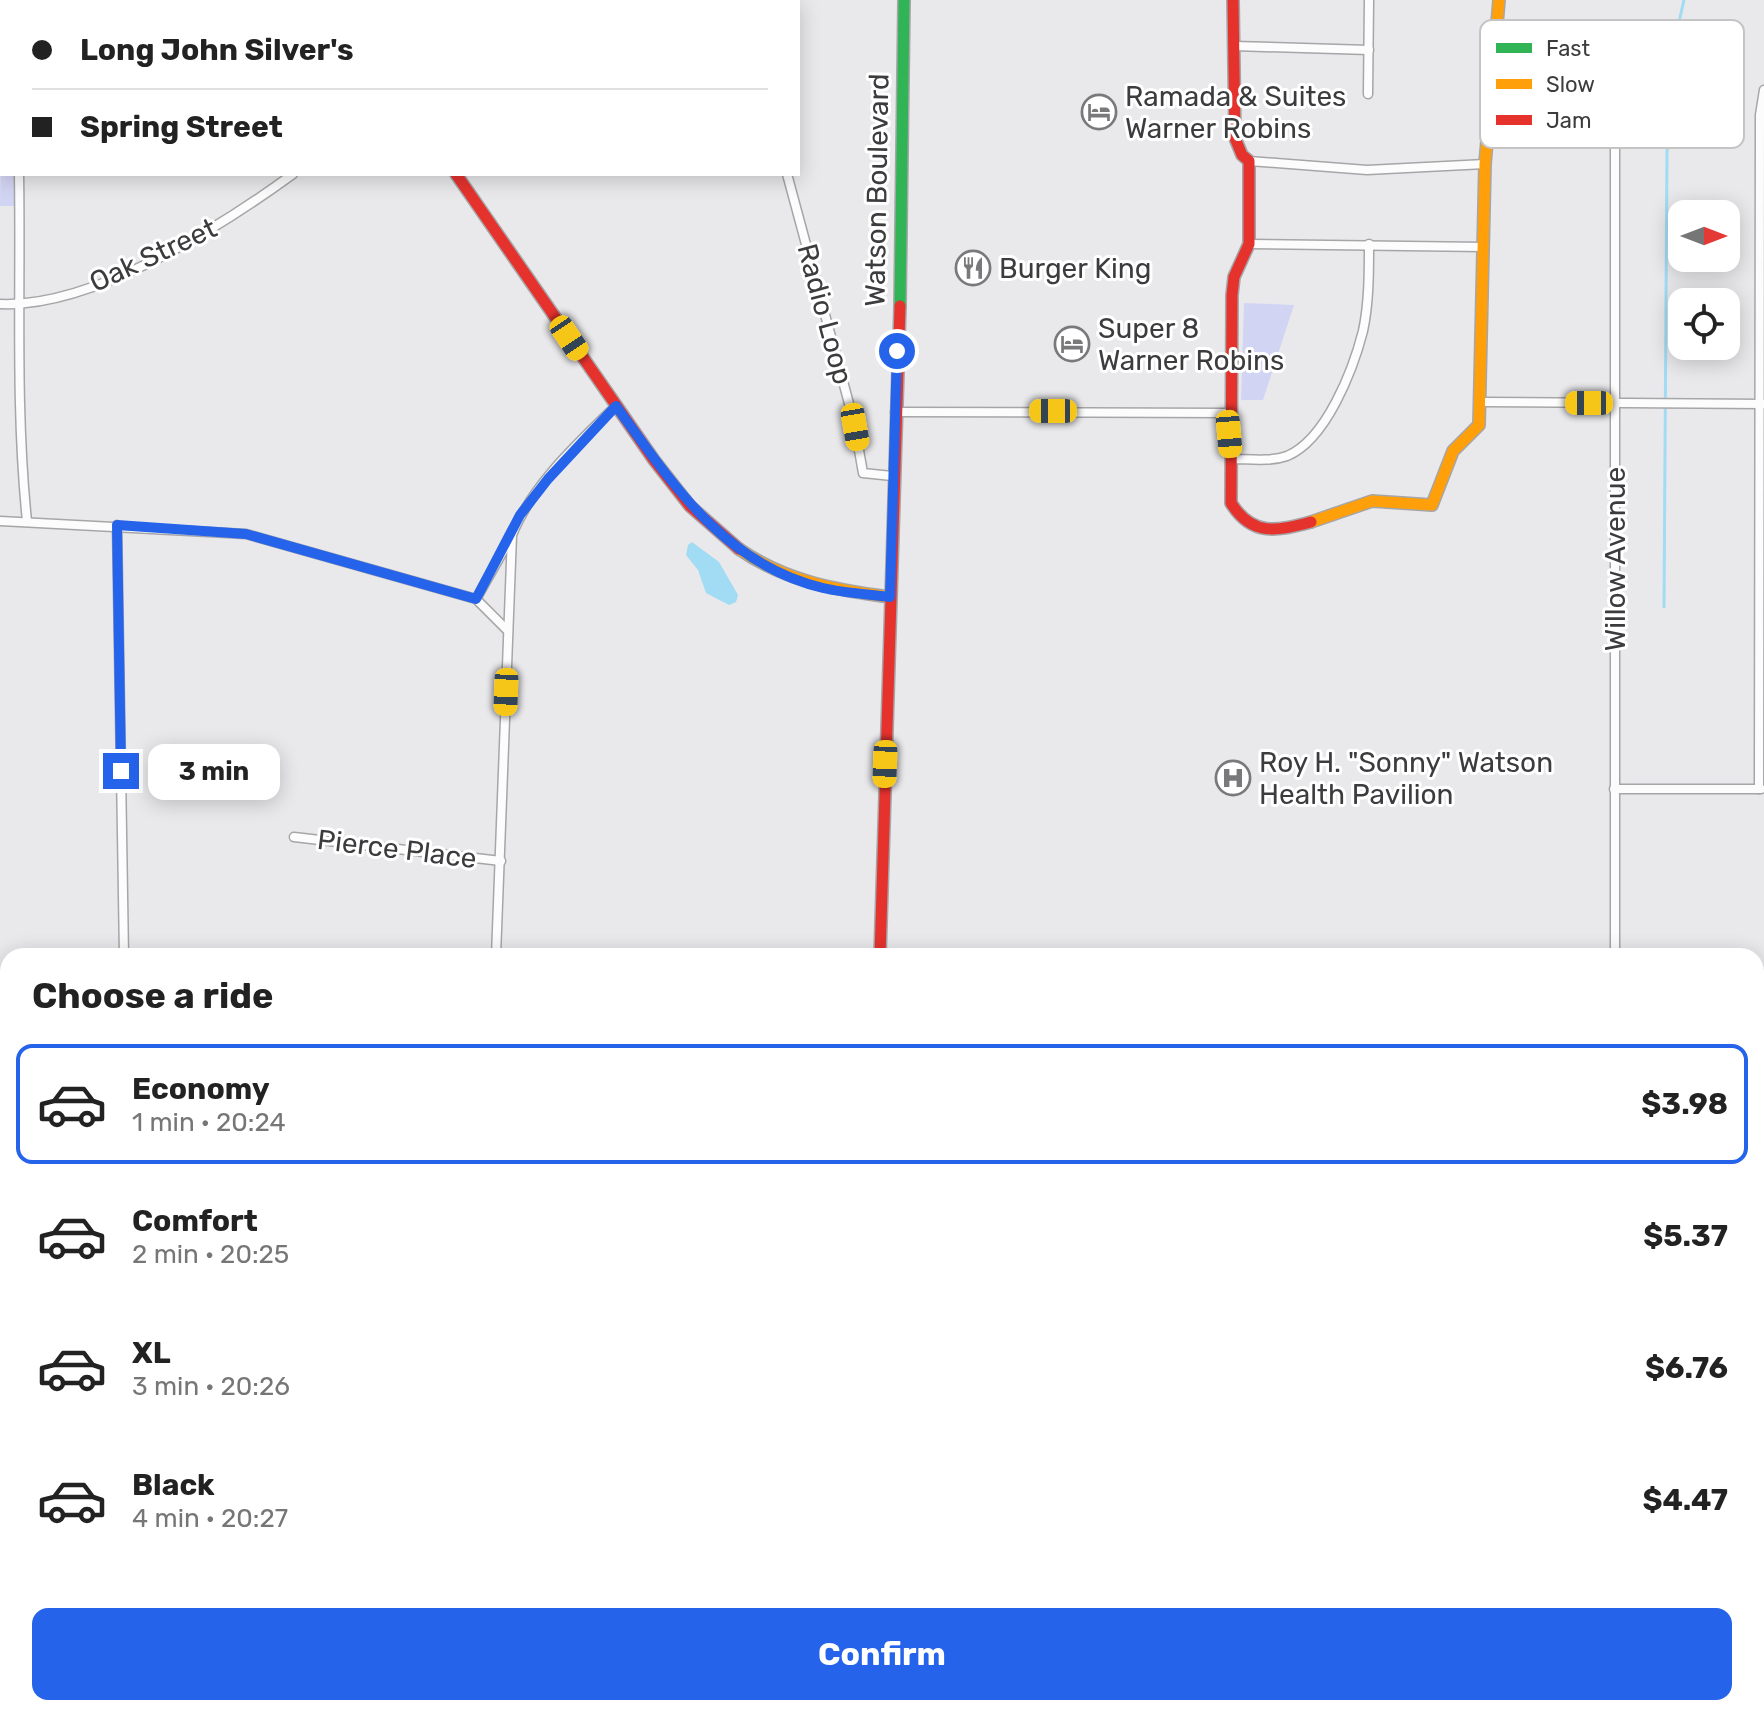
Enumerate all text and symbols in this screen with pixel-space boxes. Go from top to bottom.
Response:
legend [1480,20,1744,148]
text: Long John Silver's [80,32,354,68]
text: Fast [1546,35,1591,62]
text: Slow [1546,71,1595,98]
street label: Watson Boulevard [858,73,896,307]
place label: Ramada & Suites Warner Robins [1125,80,1346,145]
hotel icon: Ramada & Suites Warner Robins [1080,93,1118,131]
text: Jam [1546,107,1592,134]
text: Spring Street [80,109,283,145]
north arrow [1668,200,1740,272]
map controls [1668,200,1740,360]
street label: Oak Street [84,211,222,299]
street label: Radio Loop [790,240,860,388]
restaurant icon: Burger King [954,249,992,287]
place label: Burger King [999,252,1151,285]
button: locate [1668,288,1740,360]
car [546,311,592,365]
place label: Super 8 Warner Robins [1098,312,1284,377]
hotel icon: Super 8 Warner Robins [1053,325,1091,363]
route start [879,333,915,369]
car [1565,391,1613,415]
car [1029,399,1077,423]
car [839,401,871,453]
car [1215,409,1243,459]
street label: Willow Avenue [1599,467,1632,651]
car [493,668,519,716]
car [872,740,898,788]
callout: 3 min [149,743,281,799]
place label: Roy H. "Sonny" Watson Health Pavilion [1259,746,1553,811]
route end [103,753,139,789]
text: 3 min [179,756,249,787]
hospital icon: Roy H. "Sonny" Watson Health Pavilion [1214,759,1252,797]
street label: Pierce Place [316,823,478,875]
text: Choose a ride [32,974,273,1017]
icon: car [36,1068,108,1140]
text: Economy [132,1071,270,1107]
text: $3.98 [1641,1086,1728,1122]
text: 1 min · 20:24 [132,1107,286,1138]
icon: car [36,1200,108,1272]
text: Comfort [132,1203,258,1239]
text: $5.37 [1643,1218,1728,1254]
text: 2 min · 20:25 [132,1239,289,1270]
icon: car [36,1332,108,1404]
text: XL [132,1335,171,1371]
text: $6.76 [1645,1350,1728,1386]
text: 3 min · 20:26 [132,1371,290,1402]
icon: car [36,1464,108,1536]
text: Black [132,1467,215,1503]
text: $4.47 [1642,1482,1728,1518]
text: 4 min · 20:27 [132,1503,288,1534]
button: Confirm [32,1608,1732,1700]

